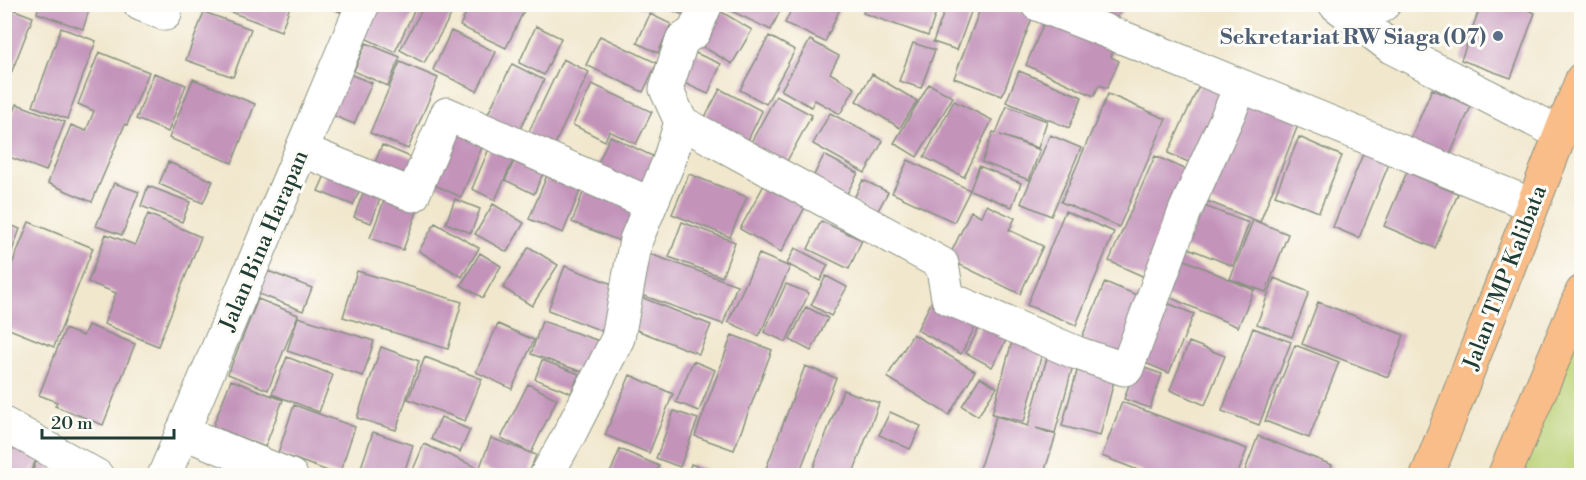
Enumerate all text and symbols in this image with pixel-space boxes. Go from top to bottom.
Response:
place label: Sekretariat RW Siaga (07) [1220,24,1486,51]
marker: Sekretariat RW Siaga (07) [1491,29,1505,43]
street label: Jalan Bina Harapan [214,146,315,336]
street label: Jalan TMP Kalibata [1457,181,1553,374]
scale bar [42,402,174,440]
text: 20 m [51,412,93,435]

